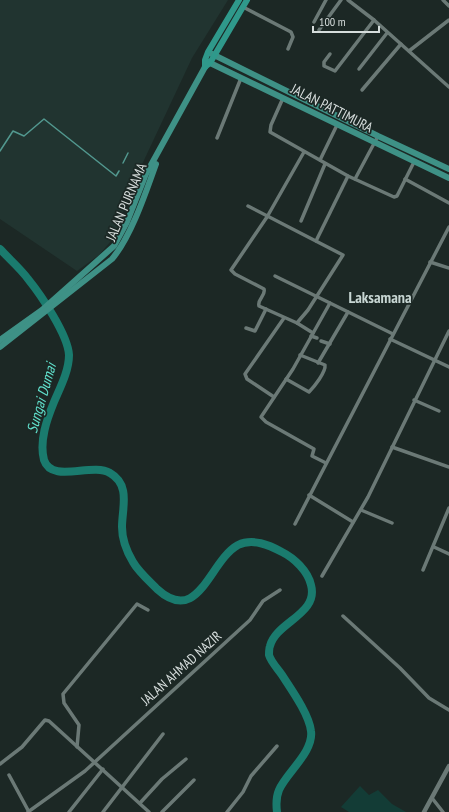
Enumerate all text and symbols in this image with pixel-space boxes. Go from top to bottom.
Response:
scale bar [313,8,379,34]
text: 100 m [319,14,346,29]
street label: JALAN PATTIMURA [287,79,376,137]
street label: JALAN PURNAMA [101,160,151,245]
district label: Laksamana [348,287,412,307]
water label: Sungai Dumai [22,359,61,435]
street label: JALAN AHMAD NAZIR [136,627,225,710]

